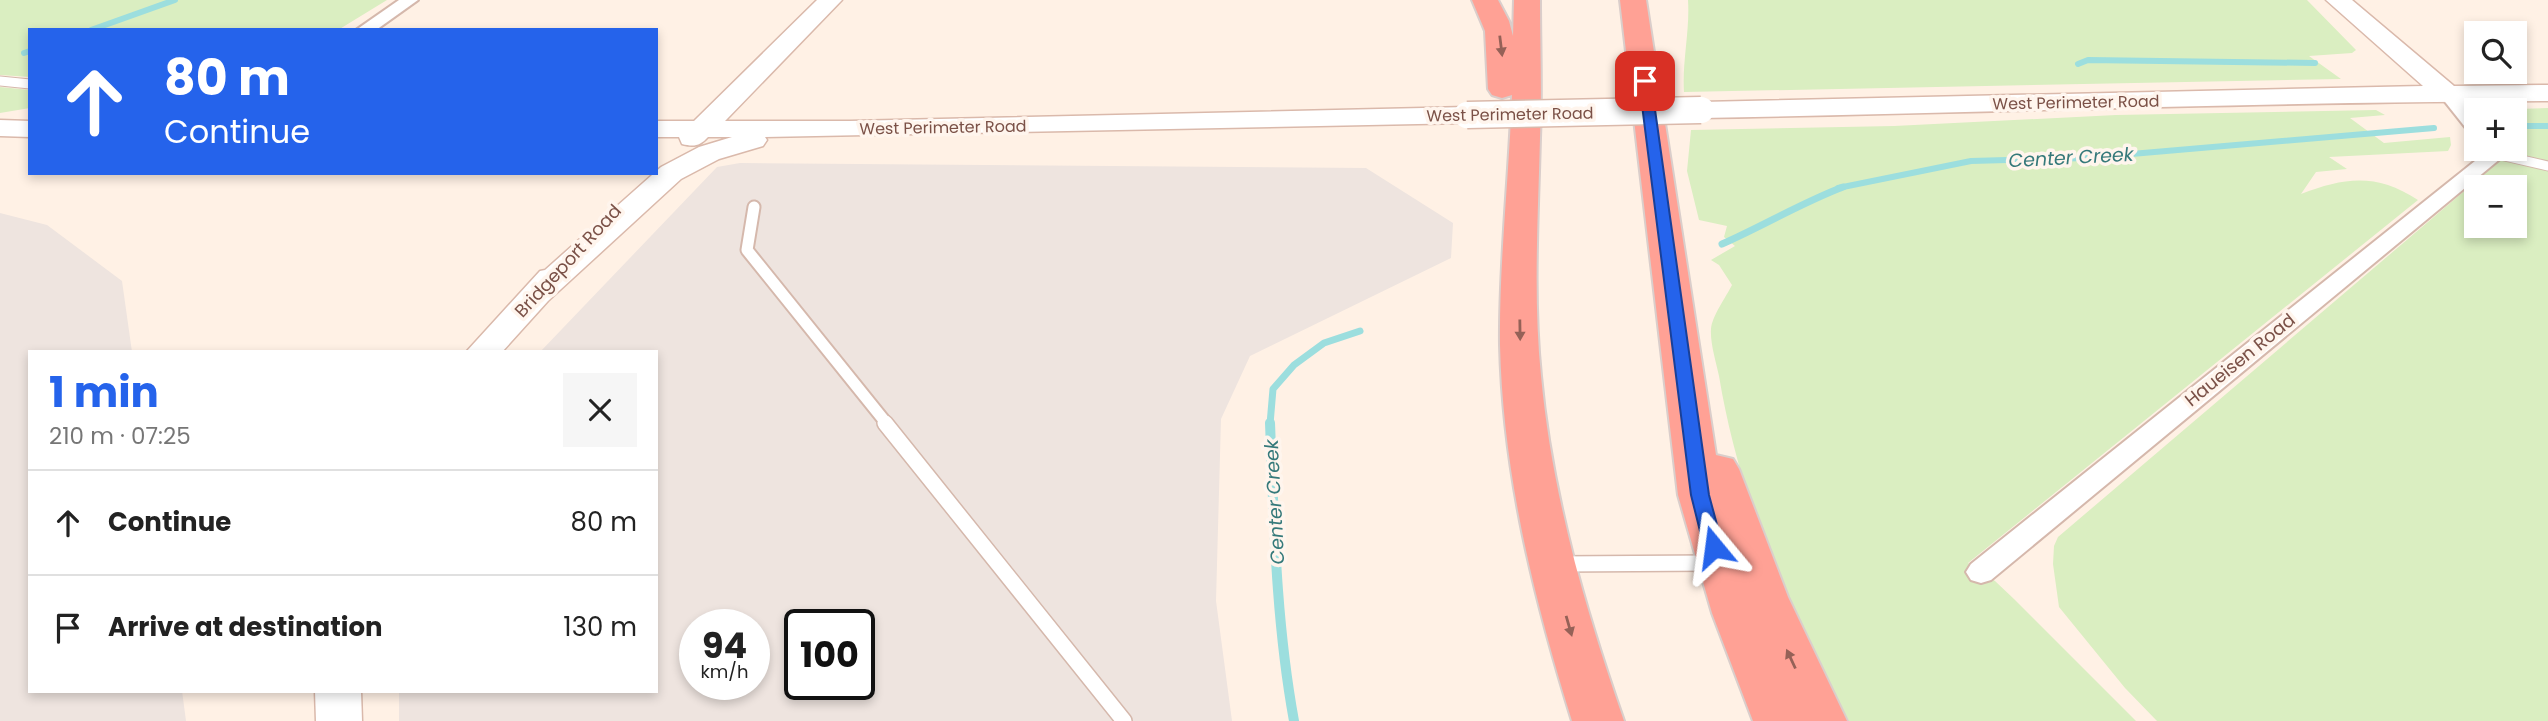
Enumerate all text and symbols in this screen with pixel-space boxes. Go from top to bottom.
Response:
map controls [2464,21,2527,238]
button: search [2464,21,2527,84]
one-way arrow [1495,35,1506,57]
text: 80 m [164,44,290,112]
pin [1615,51,1675,111]
icon: ahead [49,56,140,147]
icon: arrive [1626,62,1664,100]
street label: West Perimeter Road [1992,90,2160,115]
button: + [2464,98,2527,161]
street label: West Perimeter Road [1426,102,1594,127]
text: Continue [164,109,310,154]
street label: West Perimeter Road [859,115,1027,140]
water label: Center Creek [2008,141,2135,174]
button: − [2464,175,2527,238]
street label: Bridgeport Road [509,199,627,323]
street label: Haueisen Road [2179,307,2300,412]
one-way arrow [1514,319,1526,341]
text: 1 min [49,363,159,422]
button: close [563,373,637,447]
text: 210 m · 07:25 [49,420,191,452]
water label: Center Creek [1258,438,1291,565]
icon: ahead [49,504,87,542]
text: Continue [108,504,231,540]
text: 80 m [571,504,637,540]
position arrow [1677,510,1751,584]
icon: arrive [49,609,87,647]
text: Arrive at destination [108,609,383,645]
text: 130 m [563,609,637,645]
speed limit sign: 100 [784,609,875,700]
one-way arrow [1564,615,1574,636]
text: 94 [702,621,747,670]
one-way arrow [1786,649,1797,670]
text: km/h [701,659,748,684]

